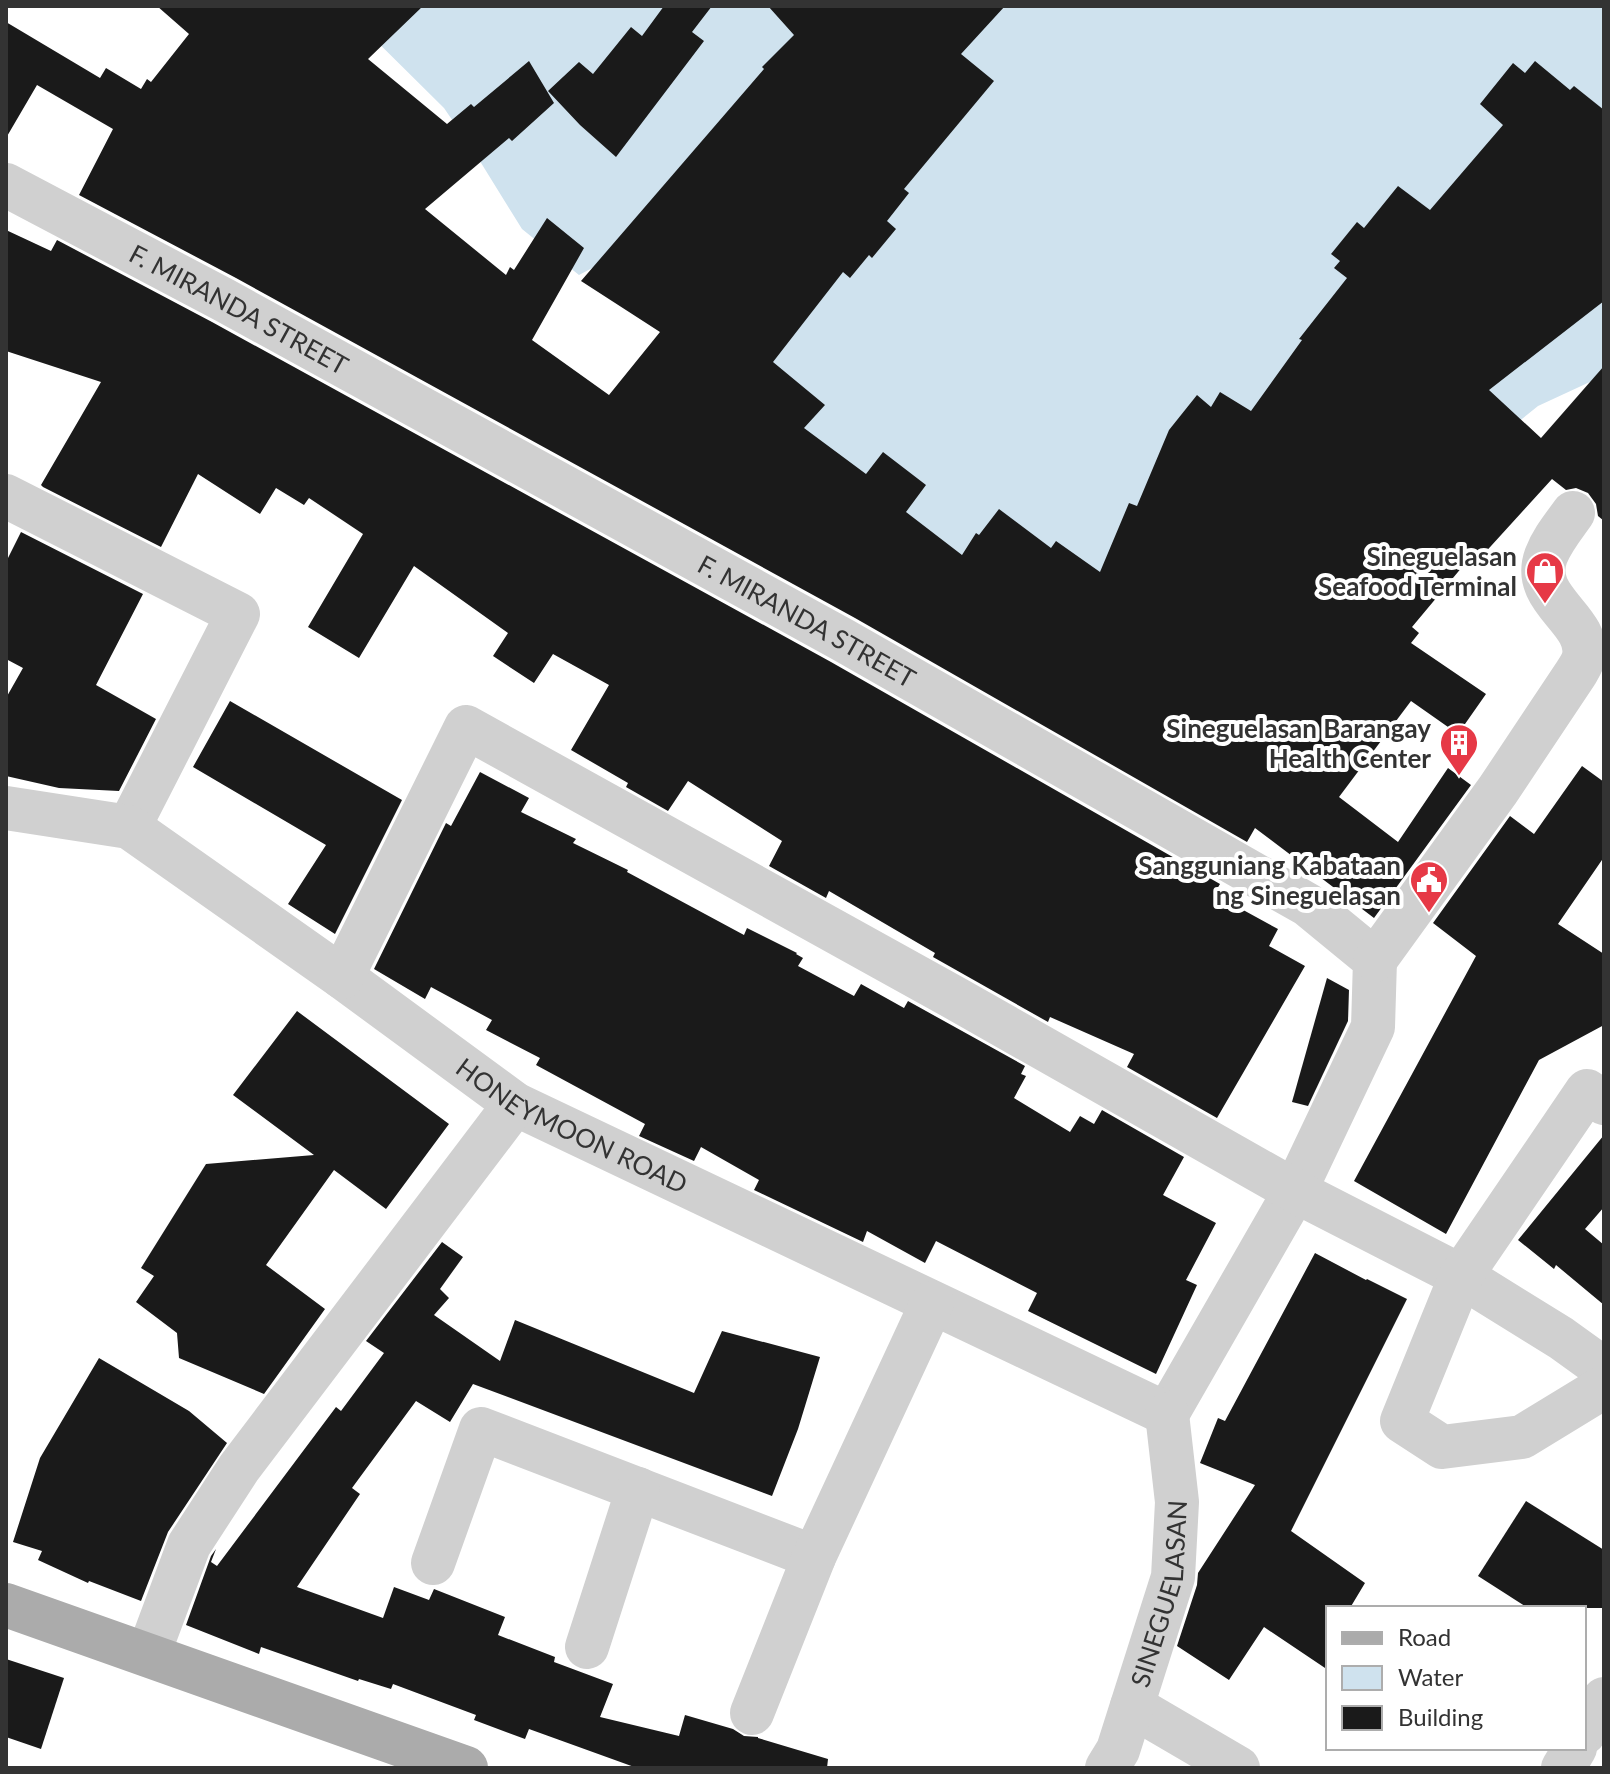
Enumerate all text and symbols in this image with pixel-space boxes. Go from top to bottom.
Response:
street label: F. MIRANDA STREET [124,237,354,381]
place label: Sineguelasan Seafood Terminal [1318,540,1517,602]
street label: F. MIRANDA STREET [693,548,922,694]
shop icon: Sineguelasan Seafood Terminal [1524,550,1566,605]
place label: Sineguelasan Barangay Health Center [1166,712,1431,774]
building icon: Sineguelasan Barangay Health Center [1438,722,1480,777]
place label: Sangguniang Kabataan ng Sineguelasan [1138,849,1401,911]
public building icon: Sangguniang Kabataan ng Sineguelasan [1408,859,1450,914]
street label: HONEYMOON ROAD [450,1051,693,1200]
street label: SINEGUELASAN [1123,1499,1193,1691]
legend [1326,1606,1586,1750]
text: Road [1398,1622,1451,1651]
text: Water [1398,1662,1463,1691]
text: Building [1398,1702,1483,1731]

